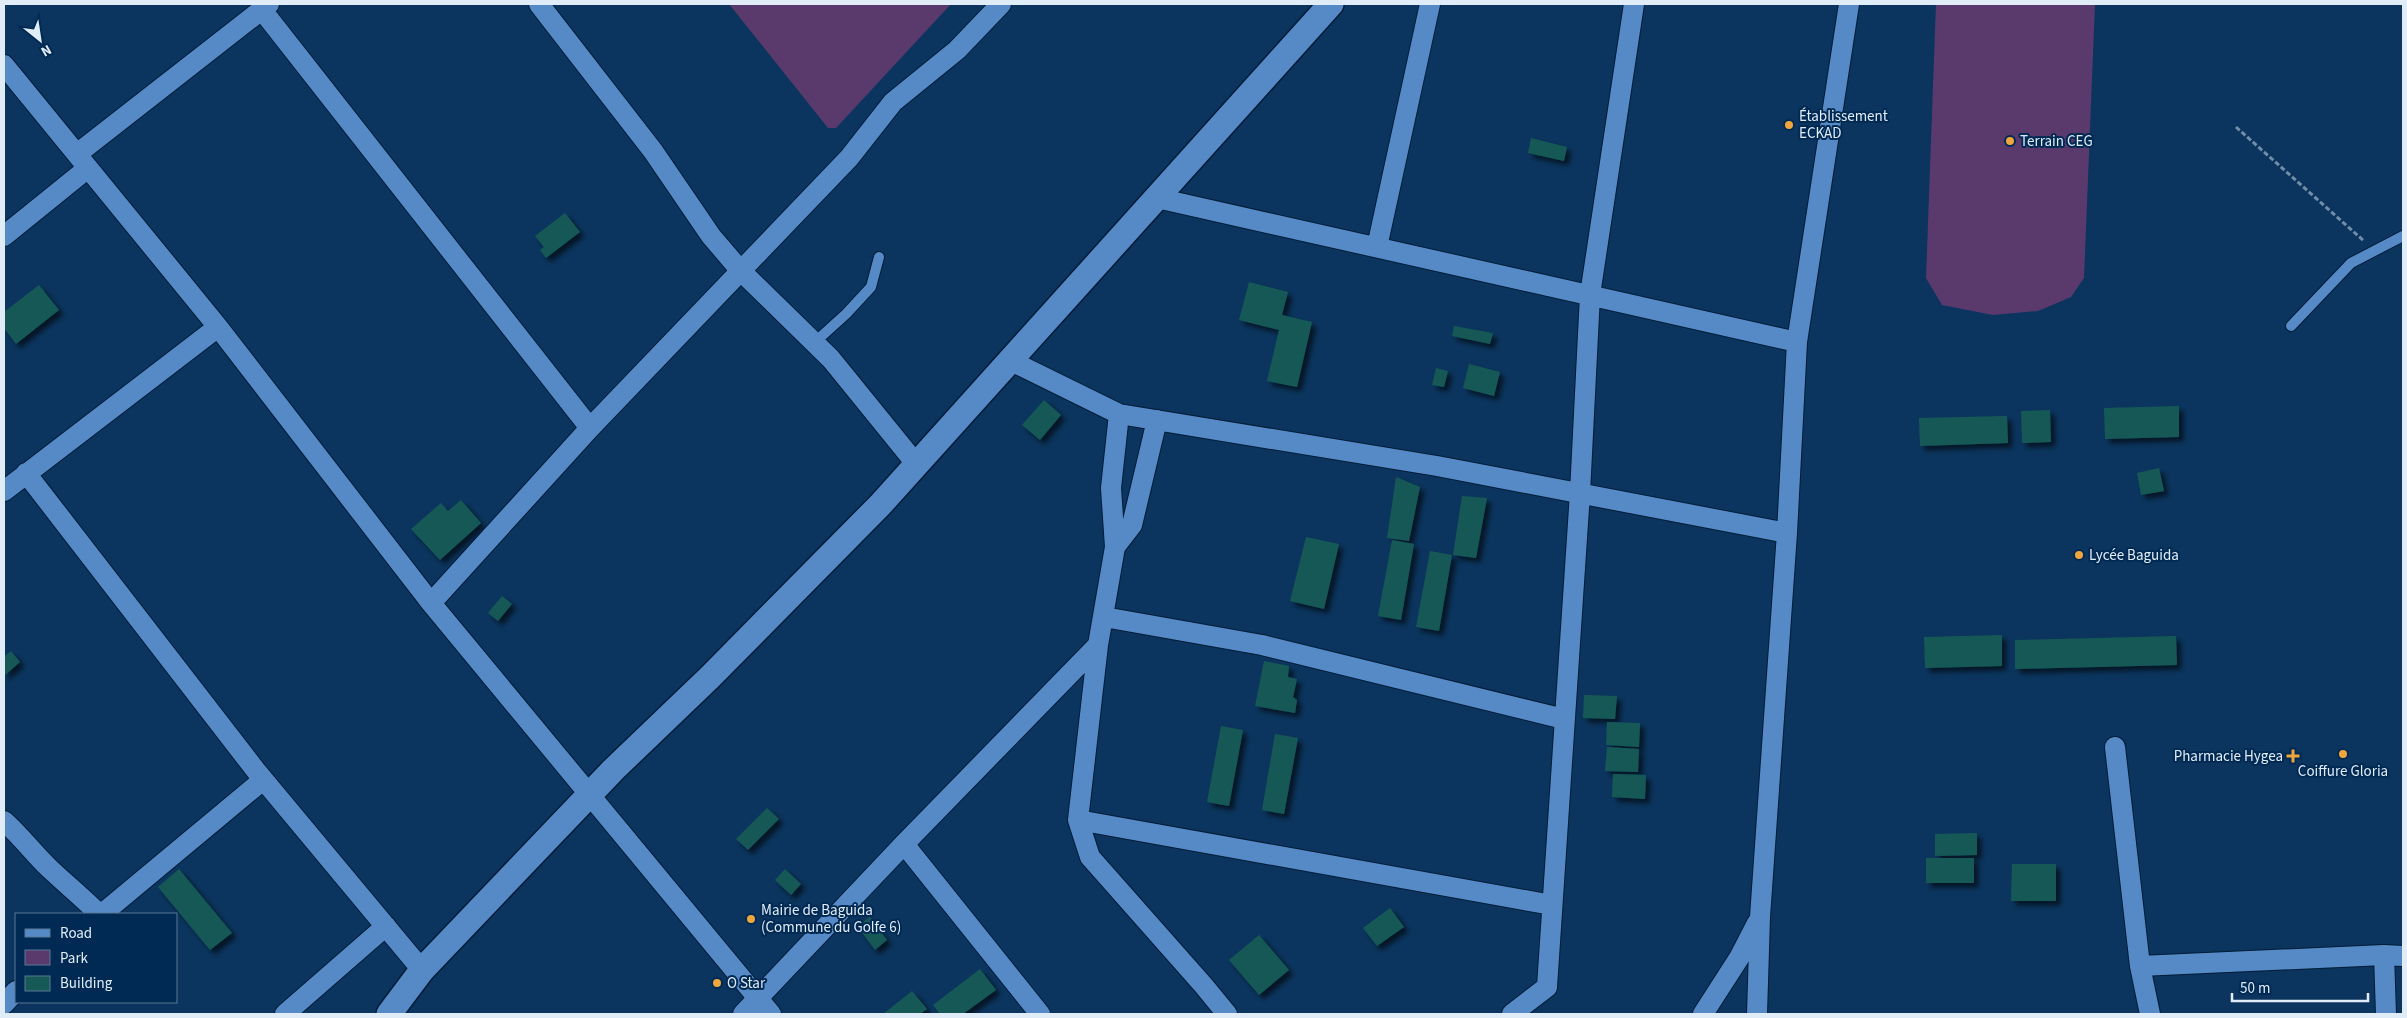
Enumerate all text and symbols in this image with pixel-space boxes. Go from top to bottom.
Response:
north arrow [15,15,65,65]
text: N [37,39,55,61]
place label: Établissement ECKAD [1799,106,1888,144]
marker: Établissement ECKAD [1783,119,1795,131]
place label: Terrain CEG [2020,131,2093,152]
marker: Terrain CEG [2004,135,2016,147]
place label: Lycée Baguida [2089,545,2179,566]
marker: Lycée Baguida [2073,549,2085,561]
place label: Pharmacie Hygea [2174,746,2283,767]
marker: Coiffure Gloria [2337,748,2349,760]
marker: Pharmacie Hygea [2287,750,2299,762]
place label: Coiffure Gloria [2298,761,2388,782]
place label: Mairie de Baguida (Commune du Golfe 6) [761,900,901,938]
legend [15,913,178,1003]
marker: Mairie de Baguida (Commune du Golfe 6) [745,913,757,925]
text: Road [60,923,92,944]
text: Park [60,948,89,969]
scale bar [2232,970,2368,1002]
text: Building [60,973,113,994]
place label: O Star [727,973,766,994]
marker: O Star [711,977,723,989]
text: 50 m [2240,978,2270,999]

